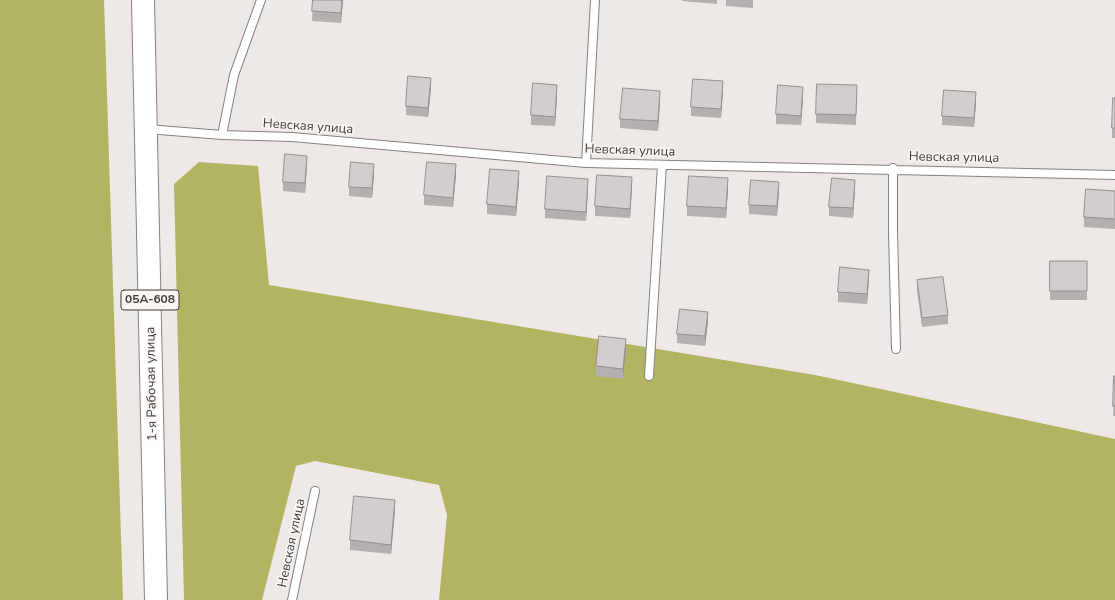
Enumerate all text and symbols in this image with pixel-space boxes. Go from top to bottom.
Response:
street label: Невская улица [262,116,354,138]
street label: Невская улица [584,142,676,160]
street label: Невская улица [909,149,999,167]
road number: 05А-608 [121,290,179,310]
street label: 1-я Рабочая улица [143,327,161,441]
street label: Невская улица [275,497,309,589]

